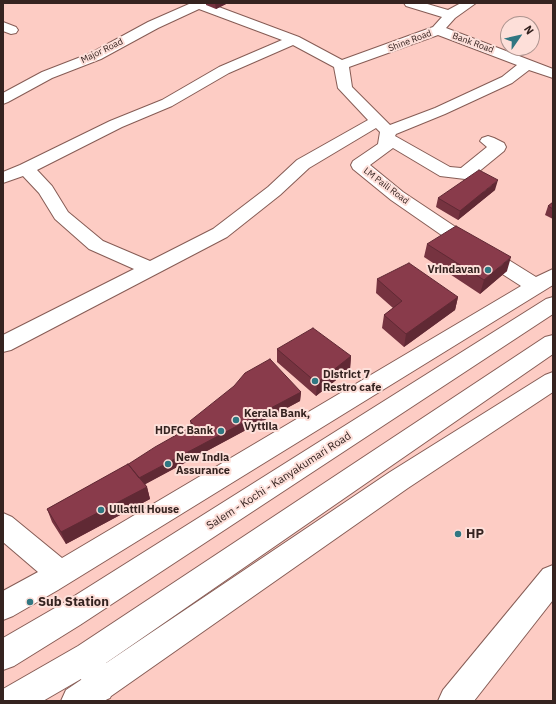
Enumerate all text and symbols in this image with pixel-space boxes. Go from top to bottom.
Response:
north arrow [500,16,540,56]
text: N [521,23,537,37]
street label: Shine Road [387,28,433,54]
street label: Bank Road [451,31,495,55]
street label: Major Road [79,36,125,66]
street label: LM Paili Road [361,165,411,207]
place label: Vrindavan [427,263,480,277]
marker: Vrindavan [483,265,493,275]
place label: District 7 Restro cafe [323,368,381,394]
marker: District 7 Restro cafe [310,376,320,386]
place label: Kerala Bank, Vyttila [244,407,310,433]
marker: Kerala Bank, Vyttila [231,415,241,425]
place label: HDFC Bank [155,424,213,438]
marker: HDFC Bank [216,426,226,436]
street label: Salem - Kochi - Kanyakumari Road [204,429,354,533]
place label: New India Assurance [176,451,230,477]
marker: New India Assurance [163,459,173,469]
place label: Ullattil House [109,503,179,517]
marker: Ullattil House [96,505,106,515]
place label: HP [466,526,484,542]
marker: HP [453,529,463,539]
place label: Sub Station [38,594,109,610]
marker: Sub Station [25,597,35,607]

